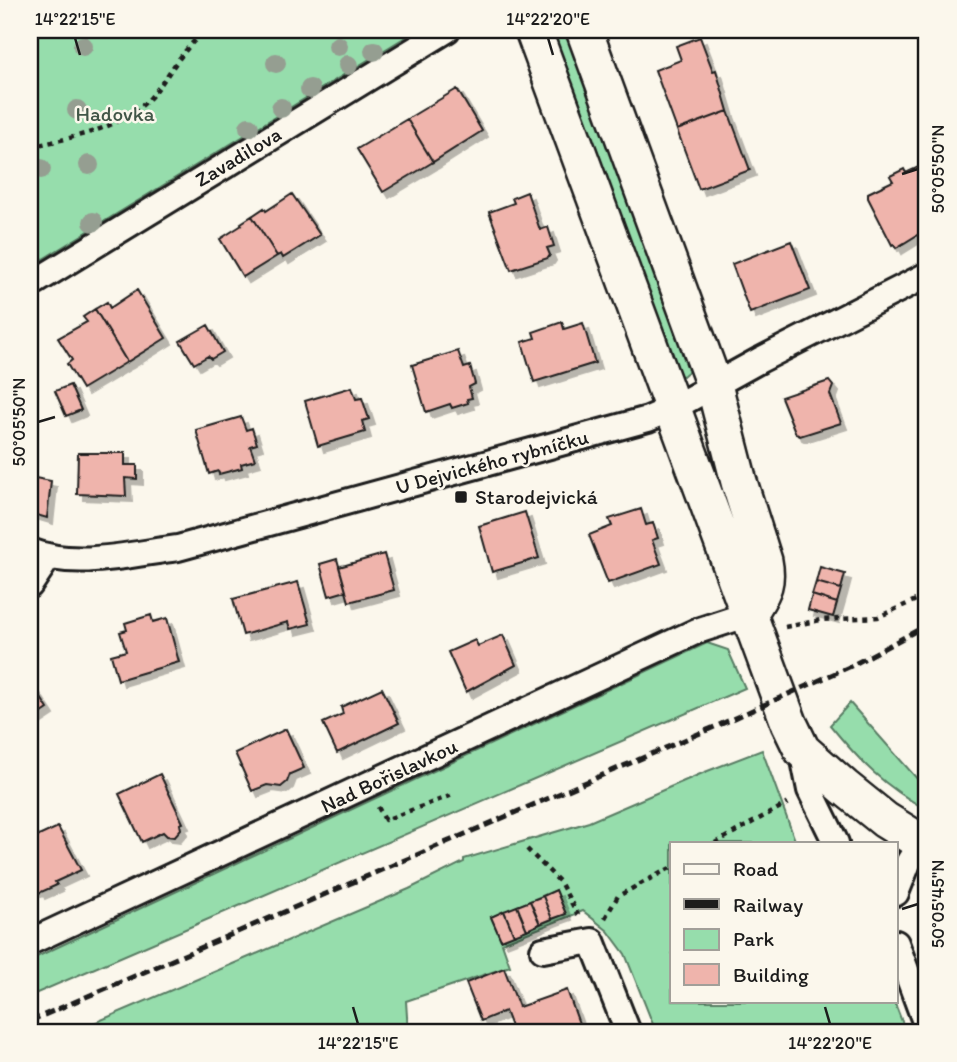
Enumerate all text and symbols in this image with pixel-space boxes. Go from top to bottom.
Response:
text: 14°22'15"E [34,8,116,30]
text: 14°22'20"E [506,8,590,30]
park label: Hadovka [75,101,155,126]
street label: Zavadilova [190,121,285,192]
text: 50°05'50"N [927,125,949,214]
text: 50°05'50"N [8,378,30,467]
street label: U Dejvického rybníčku [393,424,591,499]
place label: Starodejvická [475,484,598,509]
marker: Starodejvická [453,489,469,505]
street label: Nad Bořislavkou [316,733,461,818]
legend [670,842,898,1002]
text: Road [733,856,779,881]
text: 50°05'45"N [927,860,949,948]
text: Railway [733,892,803,917]
text: Park [733,926,775,951]
text: Building [733,962,809,987]
text: 14°22'15"E [317,1032,399,1054]
text: 14°22'20"E [788,1032,872,1054]

